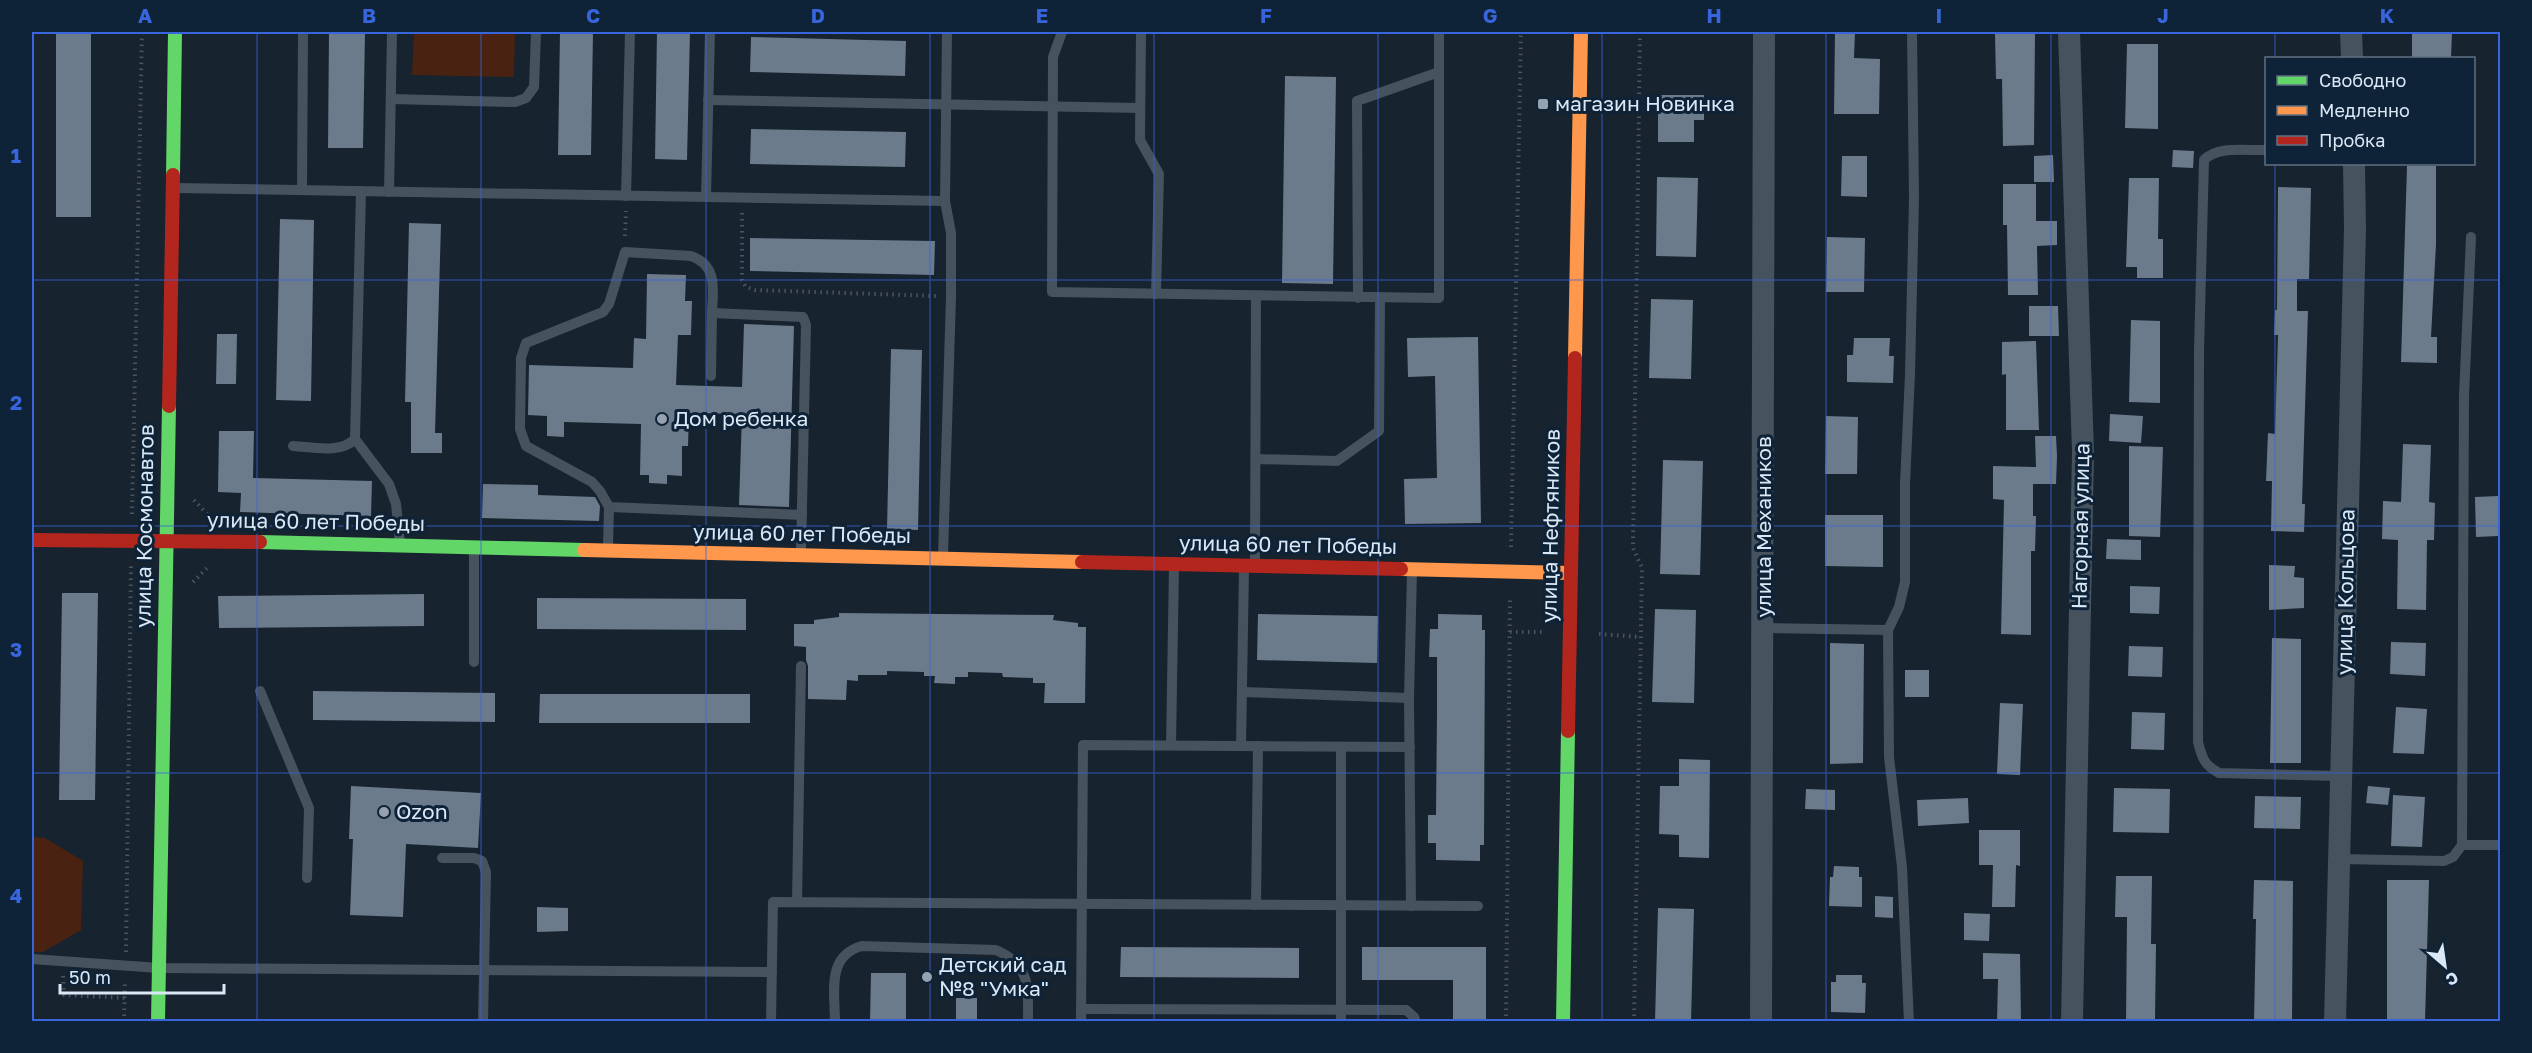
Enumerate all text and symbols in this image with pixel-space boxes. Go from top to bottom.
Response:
text: A [138,3,152,27]
text: B [362,3,376,27]
text: C [586,3,600,27]
text: D [811,3,825,27]
text: E [1036,3,1048,27]
text: F [1260,3,1272,27]
text: G [1483,3,1497,27]
text: H [1706,3,1722,27]
text: I [1936,3,1942,27]
text: J [2157,3,2169,27]
text: K [2380,3,2395,27]
legend [2265,57,2475,165]
text: Свободно [2319,69,2406,91]
place label: магазин Новинка [1555,90,1735,116]
marker: магазин Новинка [1536,97,1550,111]
text: Медленно [2319,99,2410,121]
text: Пробка [2319,129,2385,151]
text: 1 [11,143,21,167]
text: 2 [10,390,22,414]
place label: Дом ребенка [674,405,808,431]
marker: Дом ребенка [655,412,669,426]
street label: улица Космонавтов [129,424,159,628]
street label: улица Нефтяников [1535,429,1565,623]
street label: улица Механиков [1750,436,1776,618]
street label: Нагорная улица [2066,443,2094,609]
street label: улица 60 лет Победы [207,506,425,536]
street label: улица Кольцова [2331,509,2359,675]
street label: улица 60 лет Победы [693,518,911,548]
street label: улица 60 лет Победы [1179,529,1397,559]
text: 3 [10,637,22,661]
place label: Ozon [396,798,448,824]
marker: Ozon [377,805,391,819]
text: 4 [10,883,22,907]
north arrow [2415,936,2475,996]
place label: Детский сад №8 "Умка" [939,951,1067,1001]
scale bar [60,957,224,995]
text: 50 m [69,966,111,988]
text: С [2442,968,2462,991]
marker: Детский сад №8 "Умка" [920,970,934,984]

